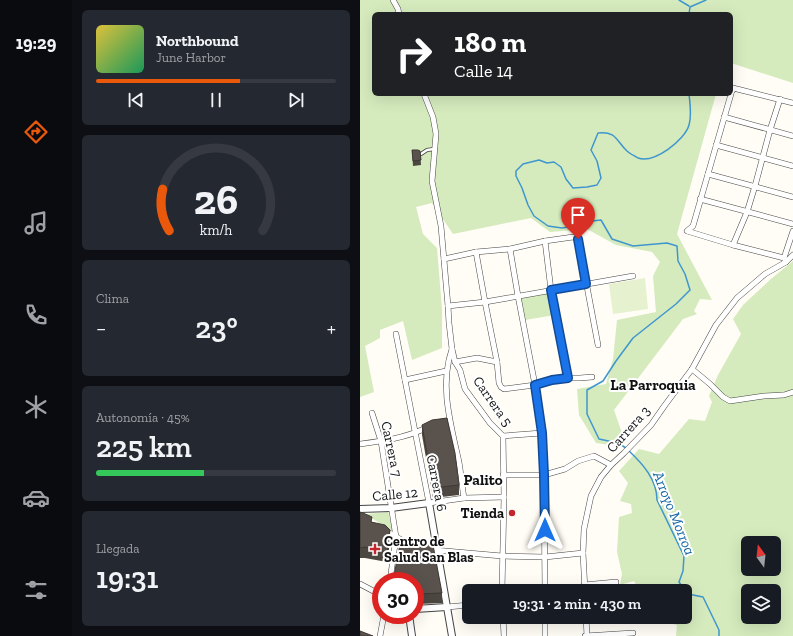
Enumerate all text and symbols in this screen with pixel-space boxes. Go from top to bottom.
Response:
text: 180 m [454,26,526,59]
icon: right [388,28,440,80]
text: 19:29 [16,32,56,54]
text: Northbound [156,32,239,50]
text: June Harbor [156,50,226,65]
text: Calle 14 [454,60,513,82]
icon: previous [125,89,147,111]
icon: pause [205,89,227,111]
icon: next [285,89,307,111]
icon: directions [22,118,50,146]
text: 26 [194,175,238,225]
pin [561,198,595,239]
icon: arrive [567,204,589,226]
icon: music [22,209,50,237]
text: km/h [200,221,232,238]
text: Clima [96,291,129,306]
icon: phone [22,301,50,329]
text: 23° [195,310,238,346]
text: − [96,315,106,342]
text: + [327,315,336,342]
street label: Carrera 5 [469,373,516,430]
district label: La Parroquia [610,376,696,394]
icon: climate [22,393,50,421]
street label: Carrera 3 [603,402,654,456]
text: Autonomía · 45% [96,410,190,425]
street label: Carrera 7 [377,420,406,479]
text: 225 km [96,429,192,465]
street label: Carrera 6 [423,453,450,513]
water label: Arroyo Morroa [649,468,699,558]
district label: Palito [463,471,503,489]
icon: car [22,484,50,512]
street label: Calle 12 [372,484,419,505]
place label: Tienda [461,505,504,522]
marker: Tienda [507,508,517,518]
position arrow [524,509,566,551]
place label: Centro de Salud San Blas [384,533,474,566]
north arrow [741,536,781,576]
map controls [741,536,781,624]
text: Llegada [96,541,139,556]
marker: Centro de Salud San Blas [369,543,381,555]
text: 19:31 [96,560,159,596]
speed limit sign: 30 [372,572,424,624]
icon: filters [22,576,50,604]
button: layers [741,584,781,624]
text: 19:31 · 2 min · 430 m [513,595,641,613]

